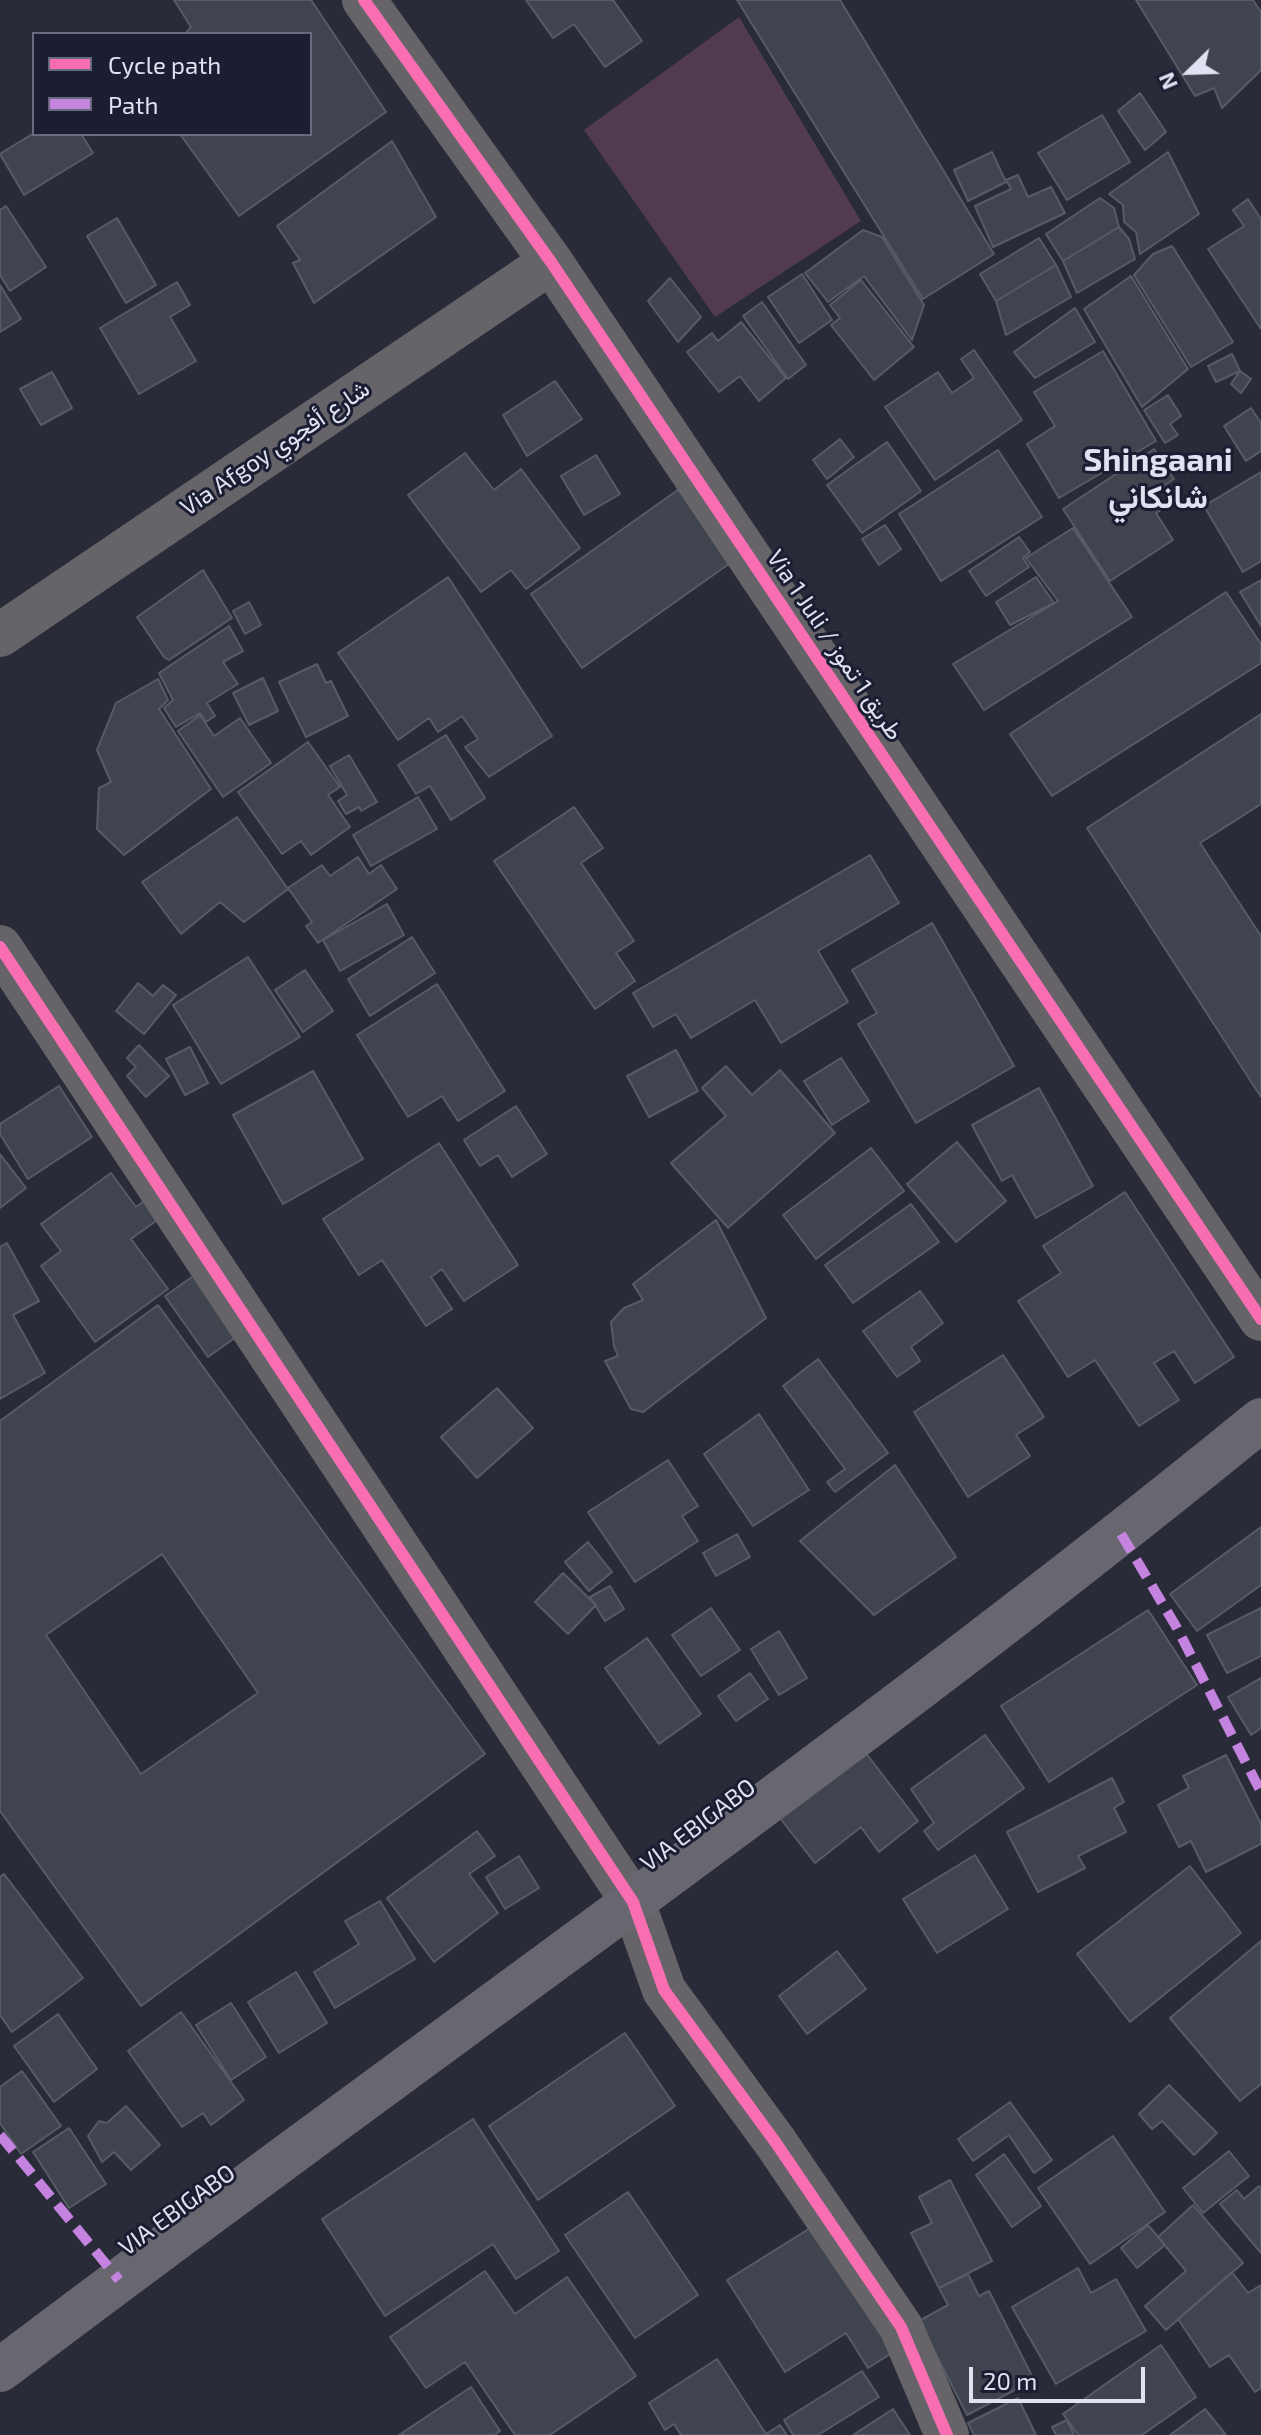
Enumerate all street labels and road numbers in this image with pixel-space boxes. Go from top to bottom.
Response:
street label: Via Afgoy شارع أفجوي [175,374,375,522]
street label: Via 1 Juli / طريق 1 تموز [761,544,909,746]
street label: VIA EBIGABO [635,1772,761,1878]
street label: VIA EBIGABO [113,2158,241,2262]

